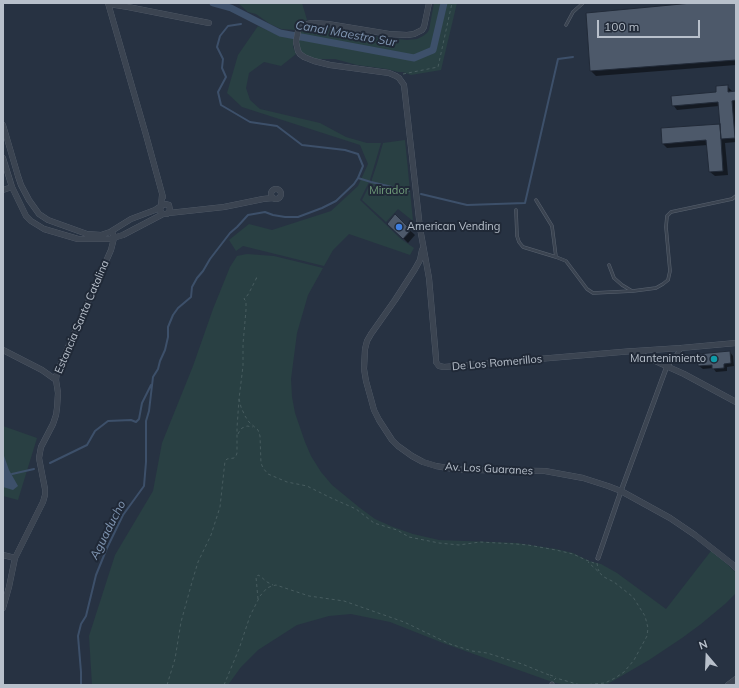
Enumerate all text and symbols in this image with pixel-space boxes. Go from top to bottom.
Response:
scale bar [599,12,702,38]
water label: Canal Maestro Sur [294,18,398,50]
text: 100 m [604,19,639,34]
park label: Mirador [369,184,409,198]
place label: American Vending [407,220,500,234]
marker: American Vending [394,222,404,232]
street label: Estancia Santa Catalina [52,258,112,376]
street label: De Los Romerillos [451,352,543,374]
place label: Mantenimiento [630,352,706,366]
marker: Mantenimiento [709,354,719,364]
street label: Av. Los Guaranes [444,460,534,478]
water label: Aguaducho [87,498,129,562]
north arrow [687,636,727,676]
text: N [697,637,709,653]

